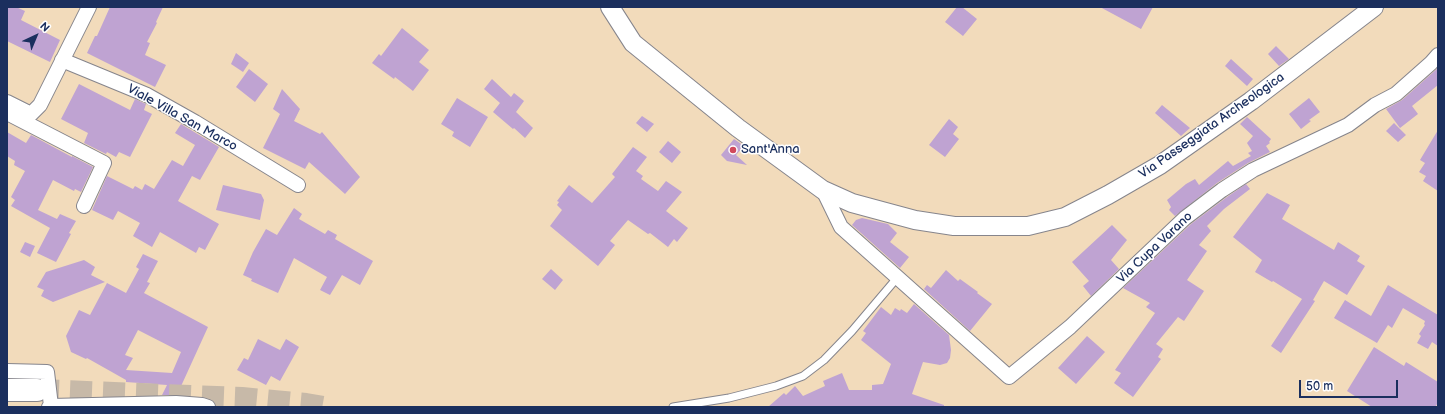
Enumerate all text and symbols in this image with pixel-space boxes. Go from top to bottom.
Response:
north arrow [16,16,56,56]
text: N [37,19,52,35]
street label: Via Passeggiata Archeologica [1136,70,1288,182]
street label: Viale Villa San Marco [124,81,240,155]
place label: Sant'Anna [741,142,800,158]
marker: Sant'Anna [728,145,738,155]
street label: Via Cupa Varano [1114,209,1196,287]
scale bar [1301,372,1400,398]
text: 50 m [1306,379,1333,394]

